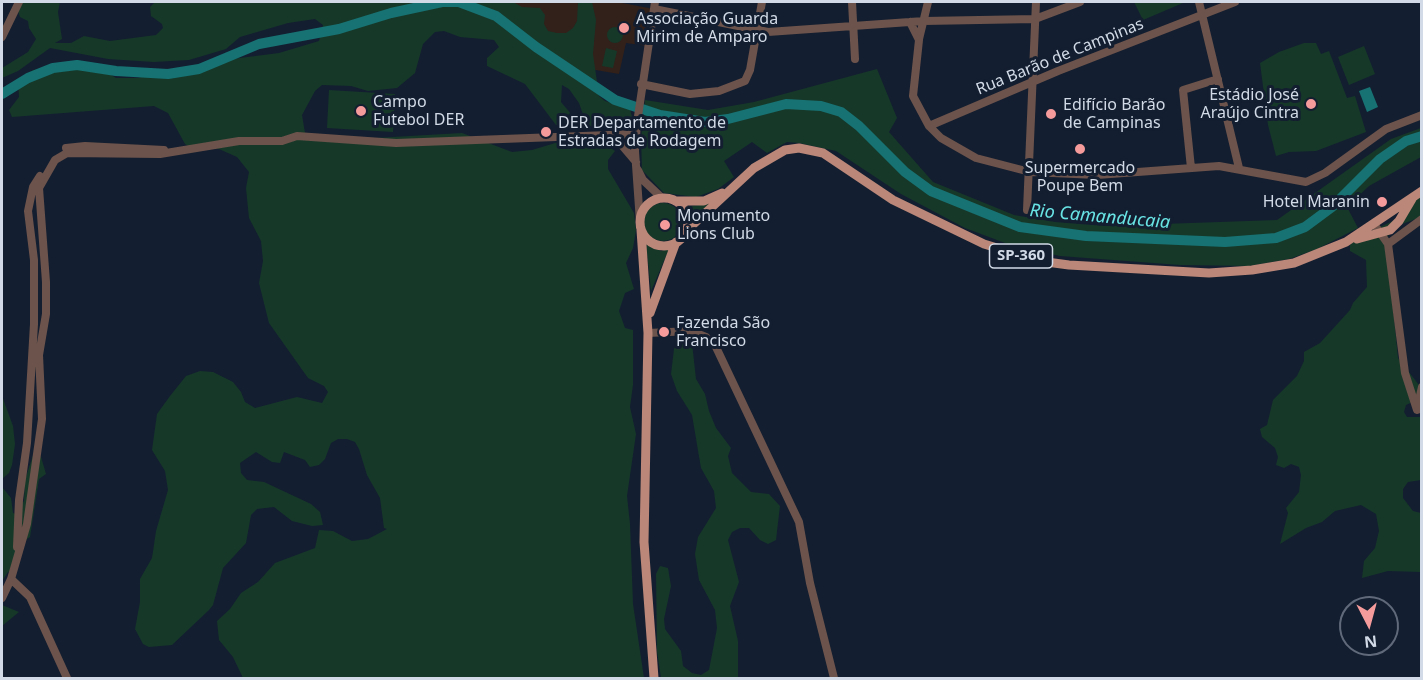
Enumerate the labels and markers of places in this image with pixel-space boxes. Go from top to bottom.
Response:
place label: Associação Guarda Mirim de Amparo [636,9,778,47]
marker: Associação Guarda Mirim de Amparo [617,21,631,35]
place label: Estádio José Araújo Cintra [1200,85,1299,123]
place label: Campo Futebol DER [373,92,464,130]
place label: Edifício Barão de Campinas [1063,95,1165,133]
marker: Estádio José Araújo Cintra [1304,97,1318,111]
marker: Campo Futebol DER [354,104,368,118]
marker: Edifício Barão de Campinas [1044,107,1058,121]
place label: DER Departamento de Estradas de Rodagem [558,113,726,151]
marker: DER Departamento de Estradas de Rodagem [539,125,553,139]
marker: Supermercado Poupe Bem [1073,142,1087,156]
place label: Supermercado Poupe Bem [1025,158,1135,196]
place label: Hotel Maranin [1263,192,1370,212]
marker: Hotel Maranin [1375,195,1389,209]
place label: Monumento Lions Club [677,206,770,244]
marker: Monumento Lions Club [658,218,672,232]
place label: Fazenda São Francisco [676,313,770,351]
marker: Fazenda São Francisco [657,325,671,339]

